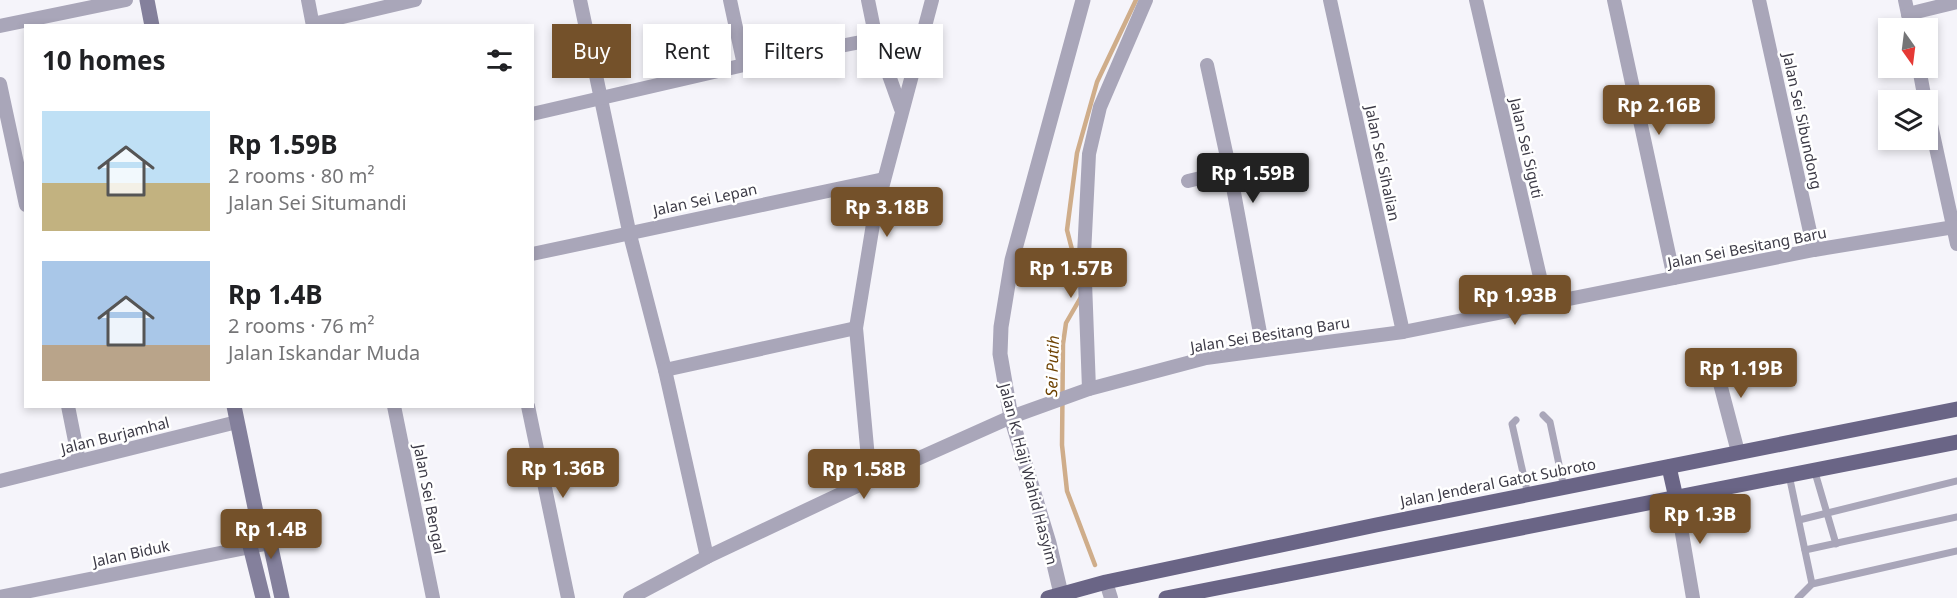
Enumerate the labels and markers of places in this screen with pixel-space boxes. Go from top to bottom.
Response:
pin: Rp 2.16B [1597,85,1721,136]
pin: Rp 1.59B [1191,153,1315,204]
pin: Rp 3.18B [825,187,949,238]
pin: Rp 1.57B [1009,248,1133,299]
pin: Rp 1.93B [1453,275,1577,326]
pin: Rp 1.19B [1679,348,1803,399]
pin: Rp 1.36B [501,448,625,499]
pin: Rp 1.58B [802,449,926,500]
pin: Rp 1.3B [1645,494,1755,545]
pin: Rp 1.4B [216,509,326,560]

